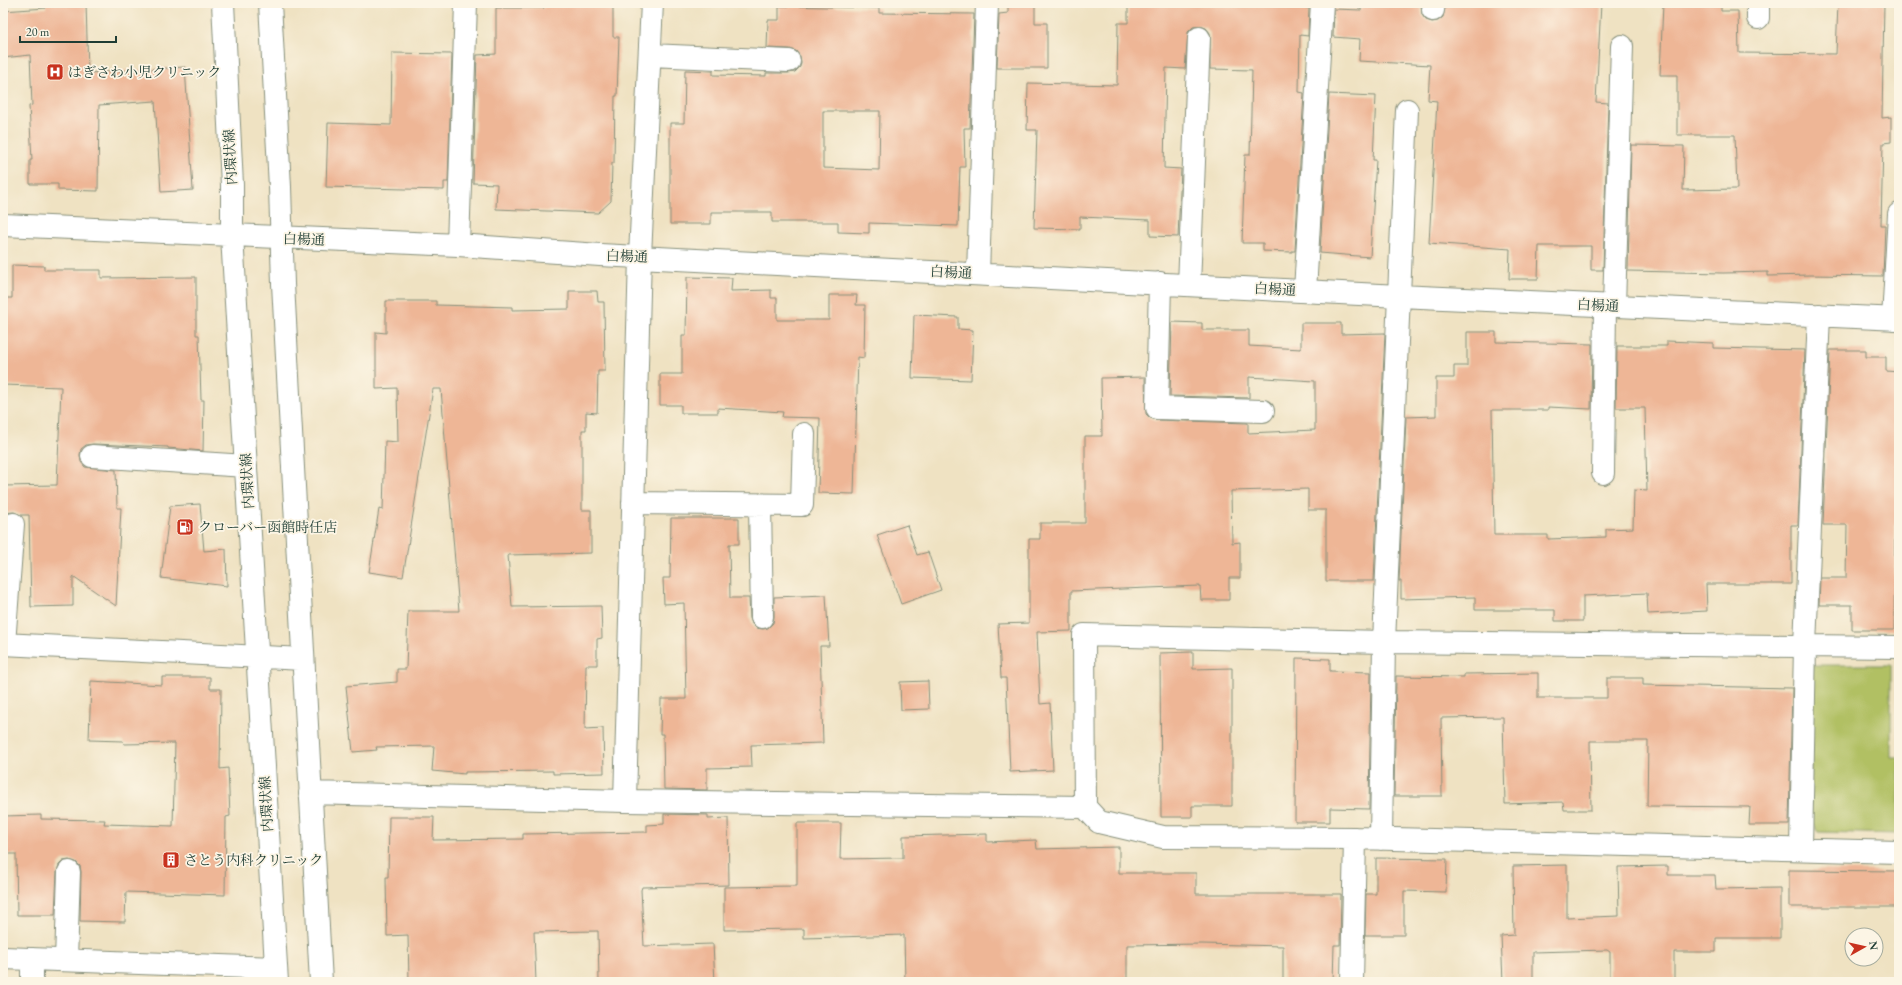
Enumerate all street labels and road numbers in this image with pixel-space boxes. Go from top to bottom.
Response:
street label: 内環状線 [220,129,240,185]
street label: 白楊通 [283,229,325,249]
street label: 白楊通 [606,246,648,266]
street label: 白楊通 [930,262,972,282]
street label: 白楊通 [1254,279,1296,299]
street label: 白楊通 [1577,295,1619,315]
street label: 内環状線 [237,453,257,509]
street label: 内環状線 [256,776,276,832]

